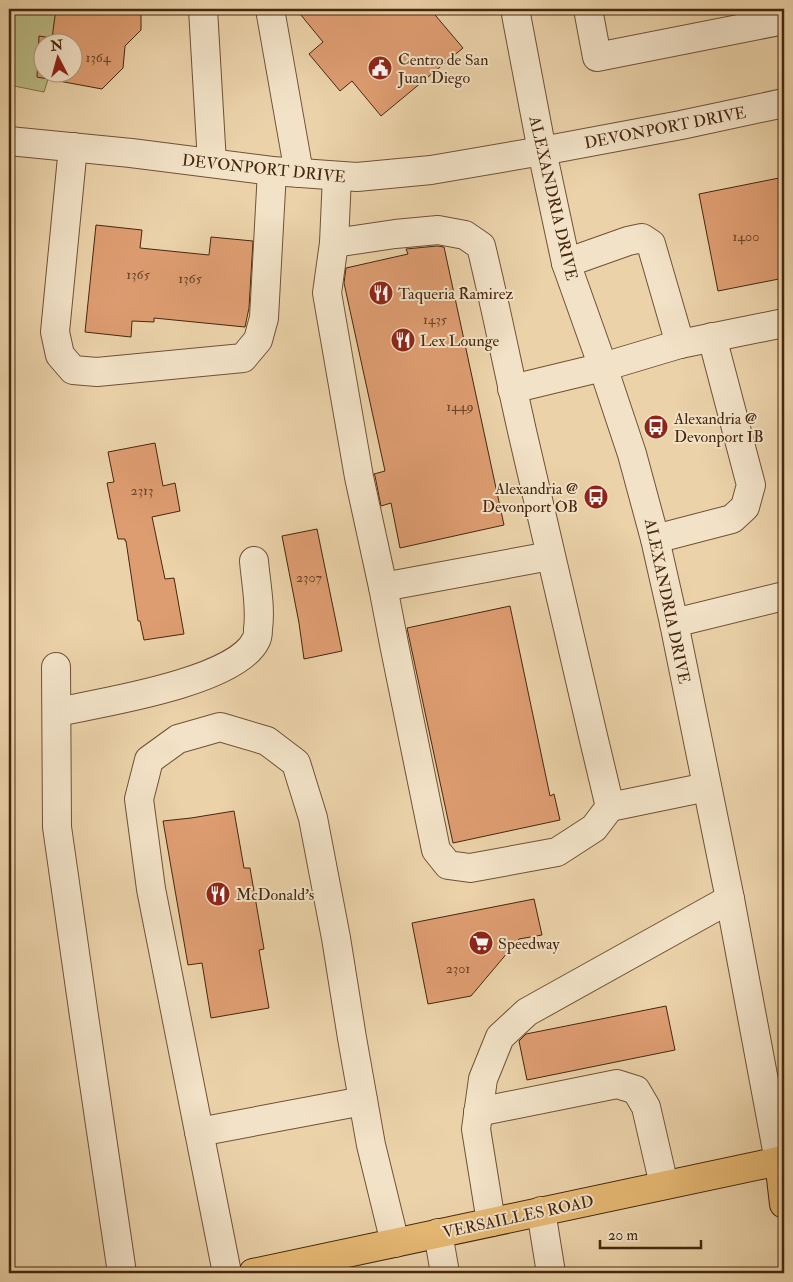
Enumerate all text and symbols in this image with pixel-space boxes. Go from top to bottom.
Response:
north arrow [32,32,82,82]
text: N [49,36,64,55]
house number: 1364 [86,49,112,66]
place label: Centro de San Juan Diego [397,50,488,89]
public building icon: Centro de San Juan Diego [367,55,393,81]
street label: DEVONPORT DRIVE [583,102,748,153]
street label: ALEXANDRIA DRIVE [524,113,582,282]
street label: DEVONPORT DRIVE [181,150,347,188]
house number: 1400 [733,228,759,245]
house number: 1365 [126,266,151,283]
house number: 1365 [178,270,203,287]
restaurant icon: Taqueria Ramirez [368,280,394,306]
place label: Taqueria Ramirez [398,284,513,304]
house number: 1435 [423,311,448,328]
restaurant icon: Lex Lounge [390,327,416,353]
place label: Lex Lounge [420,331,500,351]
house number: 1449 [446,398,474,415]
place label: Alexandria @ Devonport IB [673,409,764,448]
bus stop icon: Alexandria @ Devonport IB [643,414,669,440]
place label: Alexandria @ Devonport OB [482,479,578,518]
house number: 2313 [131,482,153,499]
bus stop icon: Alexandria @ Devonport OB [583,484,609,510]
street label: ALEXANDRIA DRIVE [640,516,694,685]
house number: 2307 [296,569,323,586]
restaurant icon: McDonald's [205,881,231,907]
place label: McDonald's [236,885,314,905]
supermarket icon: Speedway [468,930,494,956]
place label: Speedway [498,934,560,955]
house number: 2301 [446,960,470,977]
street label: VERSAILLES ROAD [441,1191,596,1243]
scale bar [600,1217,702,1249]
text: 20 m [608,1226,638,1245]

